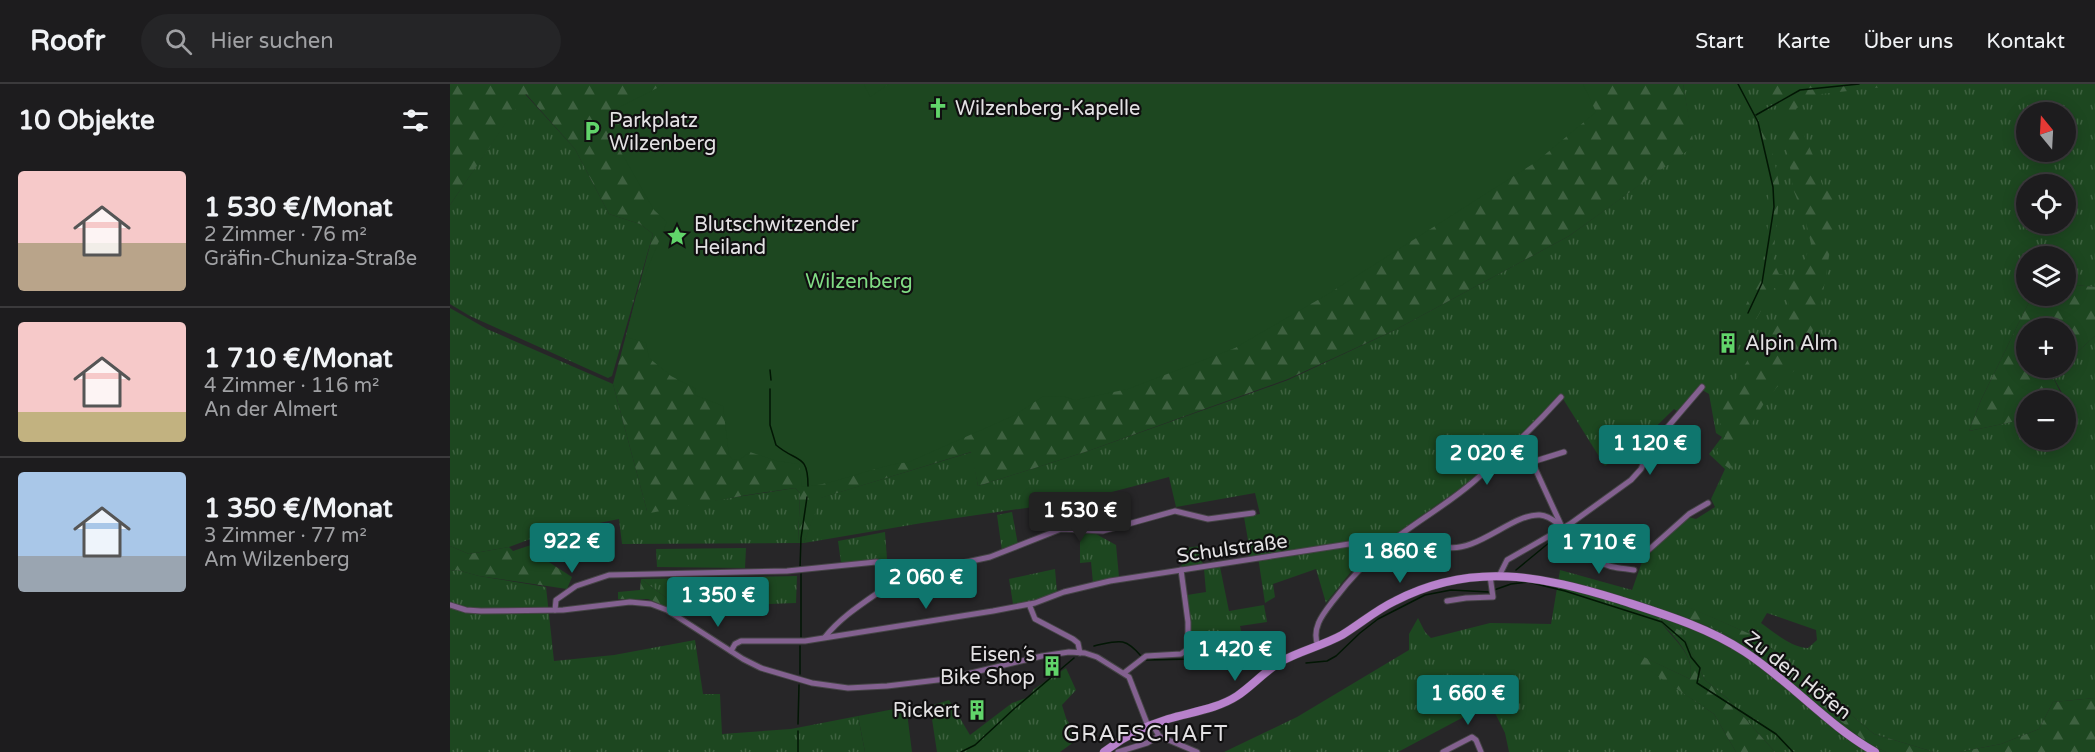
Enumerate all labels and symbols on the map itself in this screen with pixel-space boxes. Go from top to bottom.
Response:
church icon: Wilzenberg-Kapelle [926,96,950,120]
place label: Wilzenberg-Kapelle [955,97,1140,121]
north arrow [2016,102,2076,162]
place label: Parkplatz Wilzenberg [609,109,716,156]
parking icon: Parkplatz Wilzenberg [580,119,604,143]
place label: Blutschwitzender Heiland [694,213,859,260]
place icon: Blutschwitzender Heiland [665,224,689,248]
park label: Wilzenberg [805,270,913,294]
building icon: Alpin Alm [1716,331,1740,355]
place label: Alpin Alm [1745,332,1838,356]
pin: 1 120 € [1595,425,1705,476]
pin: 2 020 € [1432,435,1542,486]
pin: 1 530 € [1025,492,1135,543]
pin: 922 € [530,523,614,574]
pin: 1 710 € [1544,524,1654,575]
street label: Schulstraße [1175,529,1289,569]
pin: 1 860 € [1345,533,1455,584]
pin: 2 060 € [871,559,981,610]
pin: 1 350 € [663,577,773,628]
street label: Zu den Höfen [1739,627,1856,725]
pin: 1 420 € [1180,631,1290,682]
place label: Eisen´s Bike Shop [940,643,1035,690]
building icon: Eisen´s Bike Shop [1040,654,1064,678]
pin: 1 660 € [1413,675,1523,726]
building icon: Rickert [965,698,989,722]
place label: Rickert [893,699,960,723]
district label: GRAFSCHAFT [1063,721,1229,747]

